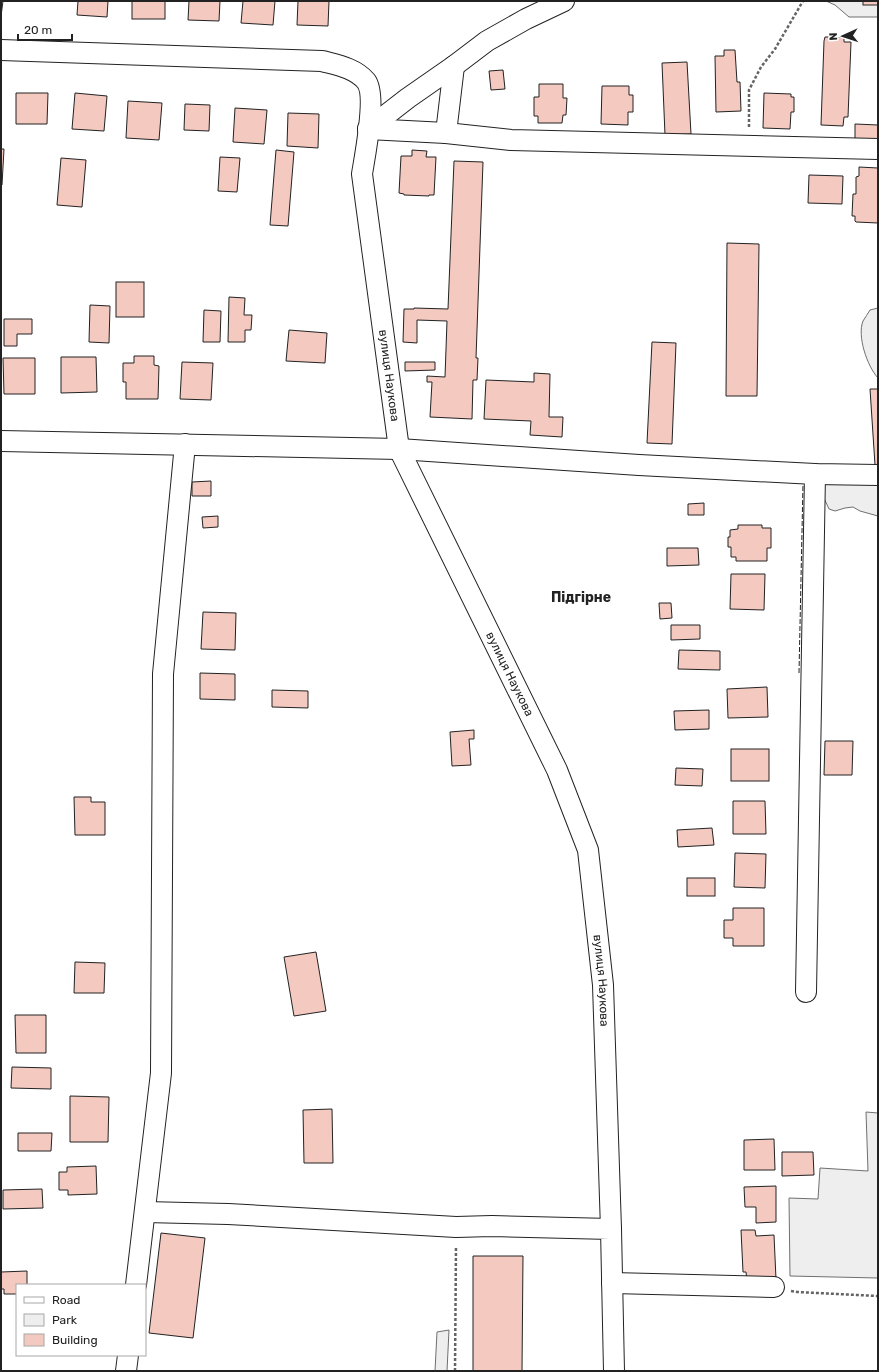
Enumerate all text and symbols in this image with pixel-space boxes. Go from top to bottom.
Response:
scale bar [18,16,72,42]
north arrow [823,16,863,56]
text: 20 m [24,23,52,37]
text: N [827,32,840,41]
street label: вулиця Наукова [376,329,402,422]
district label: Підгірне [551,589,611,606]
street label: вулиця Наукова [483,630,536,719]
street label: вулиця Наукова [590,934,611,1027]
legend [16,1284,146,1356]
text: Road [52,1293,80,1307]
text: Park [52,1313,78,1327]
text: Building [52,1333,98,1347]

